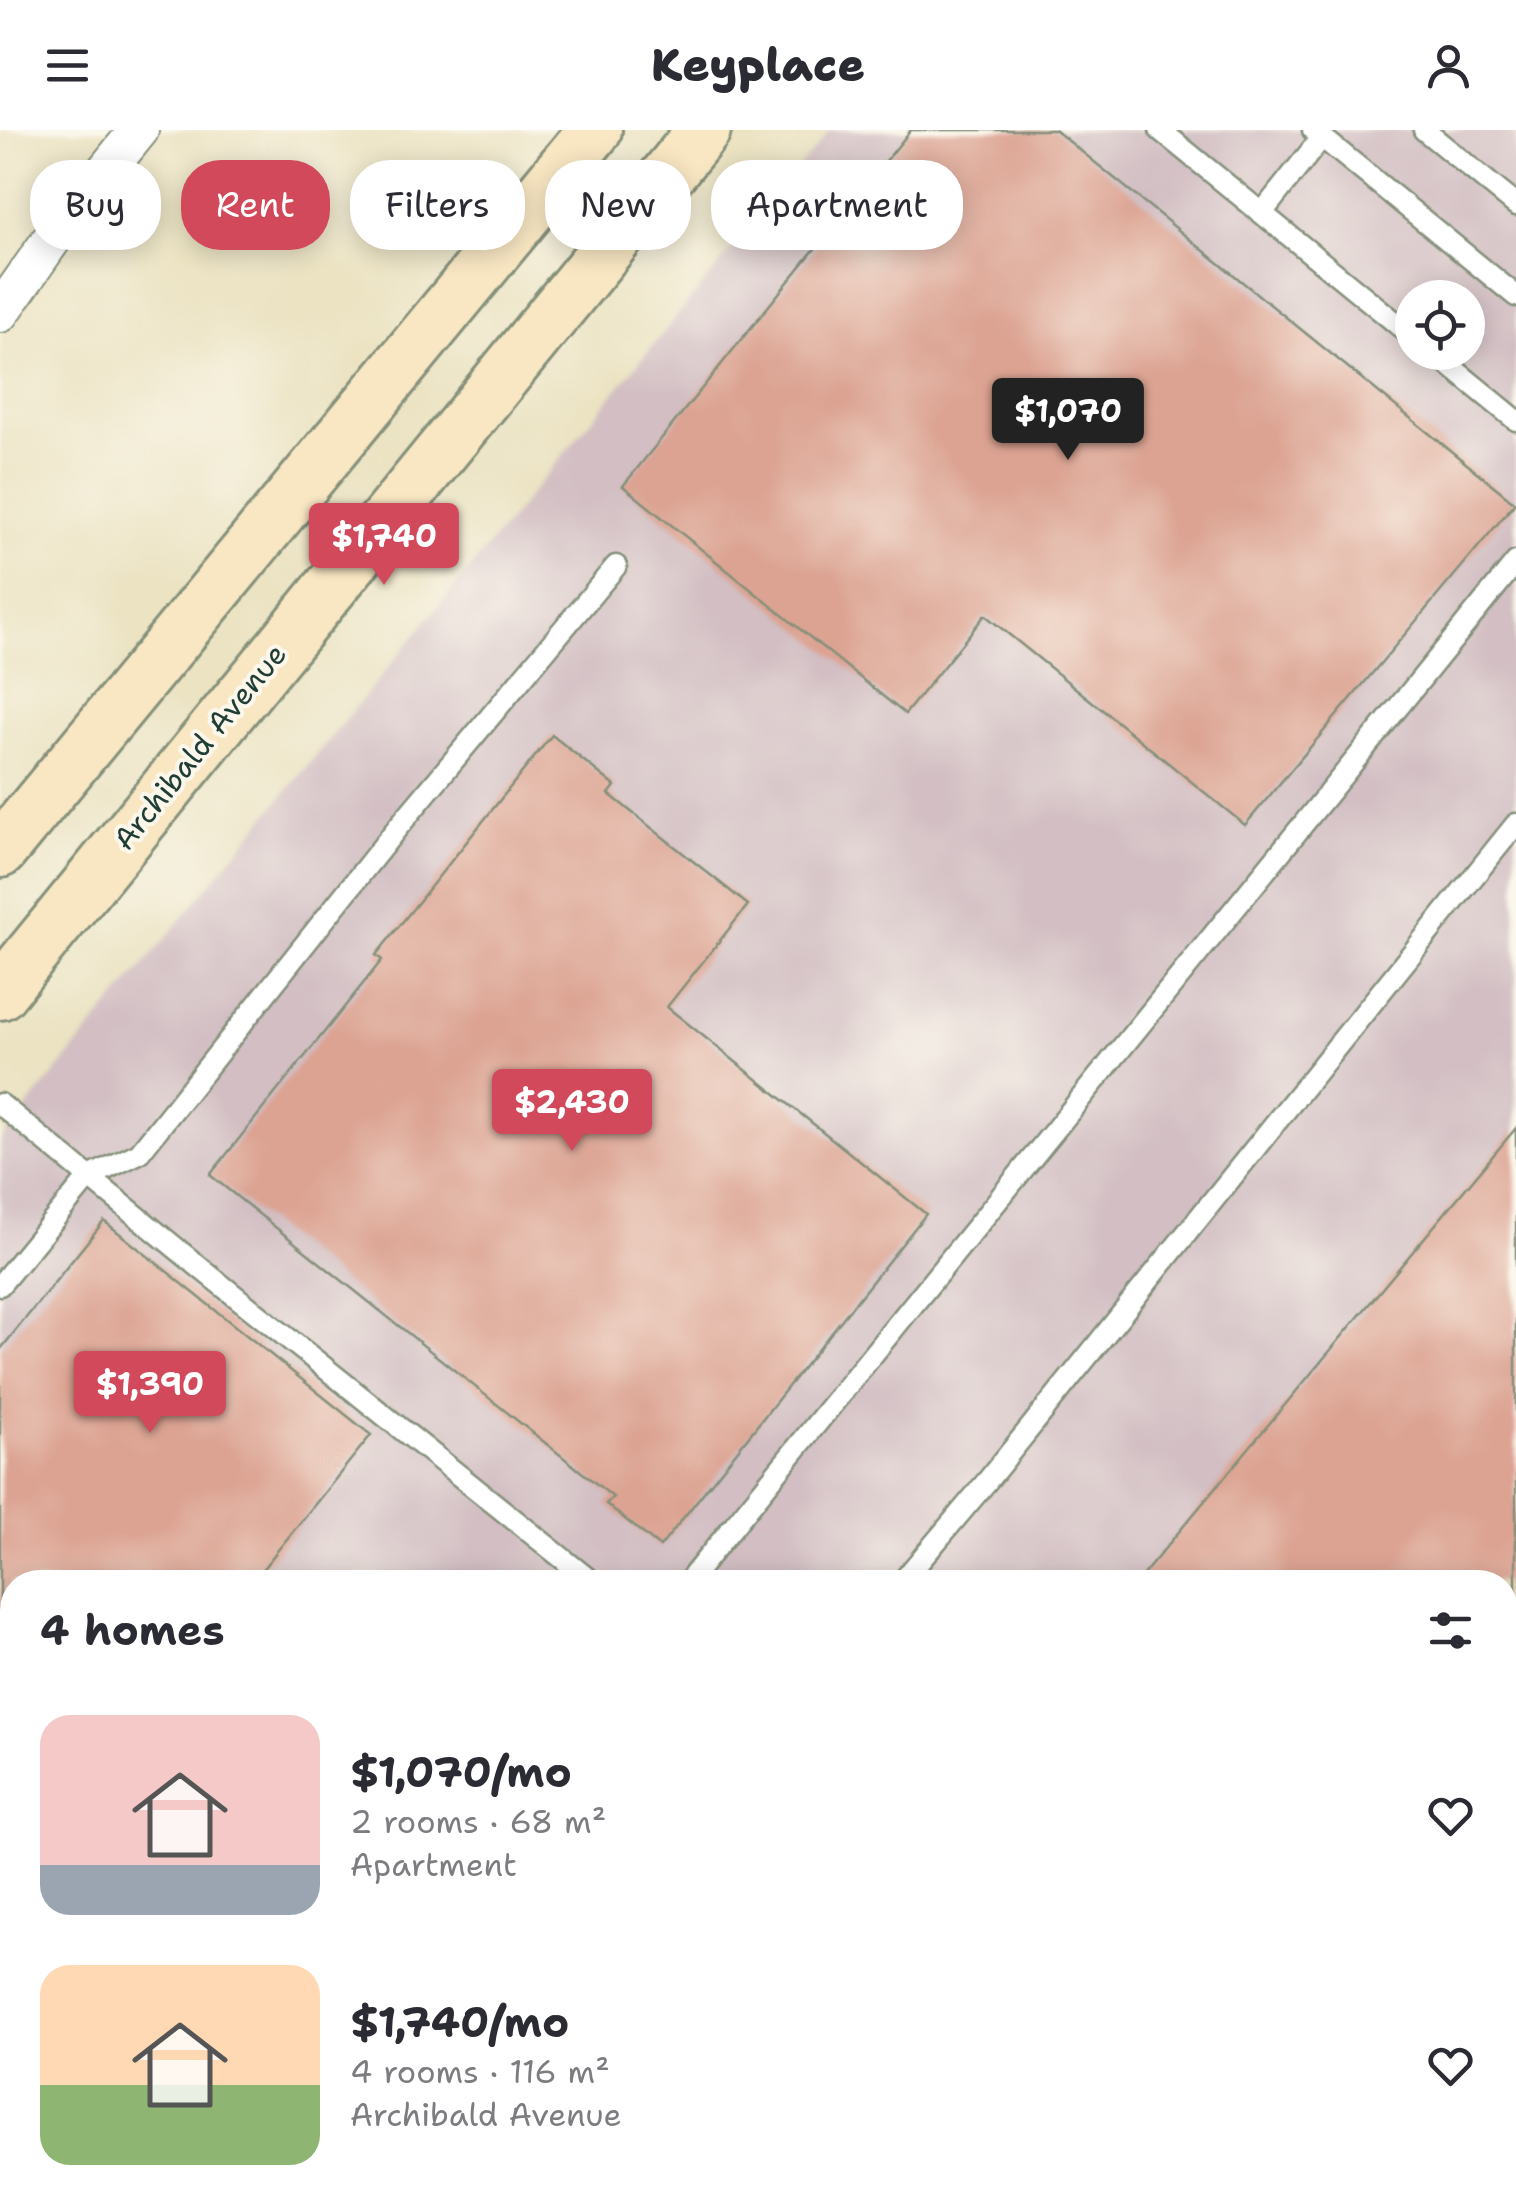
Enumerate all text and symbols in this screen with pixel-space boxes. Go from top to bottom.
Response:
text: Keyplace [651,35,865,95]
icon: menu [40,38,95,93]
icon: person [1421,38,1476,93]
chip: Buy [30,160,161,250]
chip: Rent [181,160,330,250]
chip: Filters [350,160,525,250]
chip: New [545,160,691,250]
chip: Apartment [711,160,963,250]
map controls [1395,280,1485,370]
button: locate [1395,280,1485,370]
pin: $1,070 [987,378,1149,463]
text: $1,070 [1014,389,1122,432]
pin: $1,740 [303,503,465,588]
text: $1,740 [331,514,437,557]
street label: Archibald Avenue [104,635,296,859]
pin: $2,430 [491,1069,653,1154]
text: $2,430 [514,1080,630,1123]
pin: $1,390 [69,1351,231,1436]
text: $1,390 [96,1362,204,1405]
text: 4 homes [40,1602,225,1658]
icon: filters [1423,1603,1478,1658]
text: $1,070/mo [350,1744,572,1800]
icon: home [120,1755,240,1875]
icon: heart [1423,1788,1478,1843]
text: 2 rooms · 68 m² [350,1800,606,1843]
text: Apartment [350,1843,517,1886]
text: $1,740/mo [350,1994,569,2050]
icon: home [120,2005,240,2125]
icon: heart [1423,2038,1478,2093]
text: 4 rooms · 116 m² [350,2050,610,2093]
text: Archibald Avenue [350,2093,622,2136]

